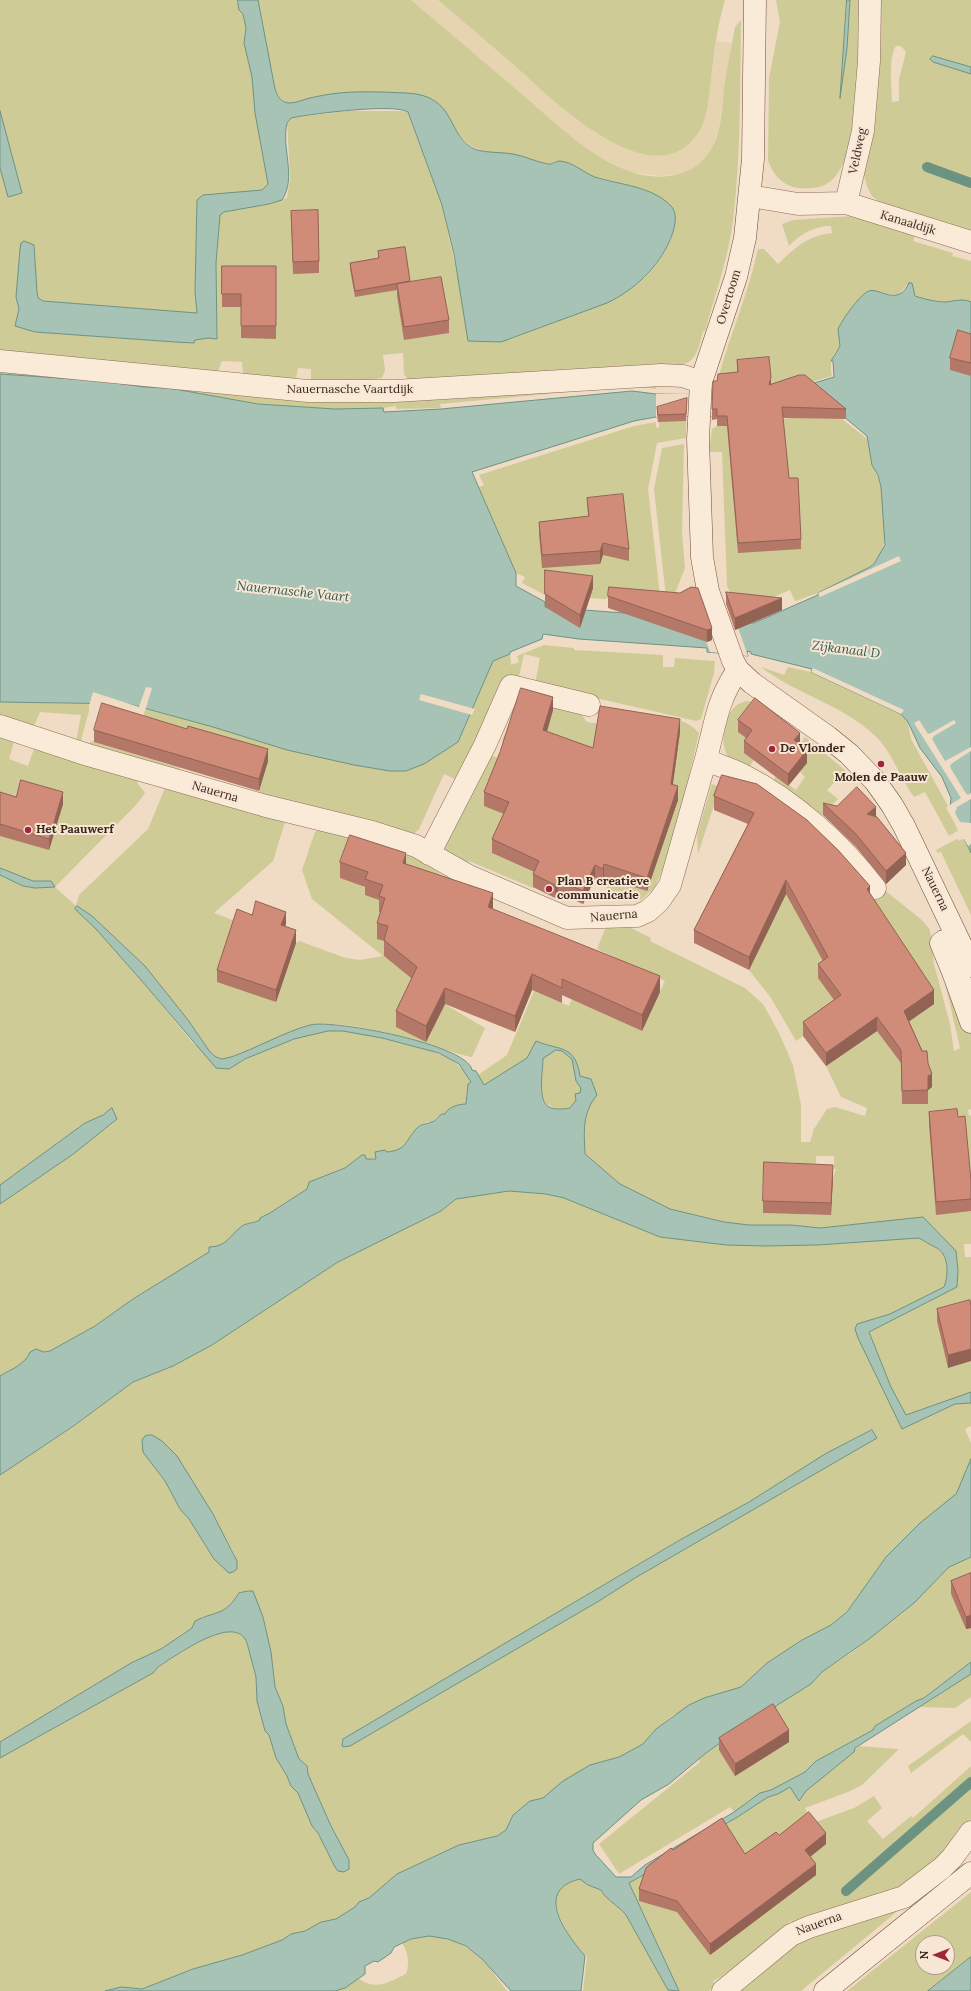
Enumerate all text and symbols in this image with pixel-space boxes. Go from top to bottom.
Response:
street label: Veldweg [846,127,870,175]
street label: Kanaaldijk [878,208,938,238]
street label: Overtoom [714,268,744,326]
street label: Nauernasche Vaartdijk [287,383,413,397]
water label: Nauernasche Vaart [236,578,350,606]
water label: Zijkanaal D [811,638,881,662]
place label: De Vlonder [780,742,845,756]
marker: De Vlonder [767,744,777,754]
marker: Molen de Paauw [876,759,886,769]
place label: Molen de Paauw [834,771,928,785]
street label: Nauerna [190,779,240,805]
place label: Het Paauwerf [36,823,114,837]
marker: Het Paauwerf [23,825,33,835]
street label: Nauerna [918,864,952,914]
place label: Plan B creatieve communicatie [557,875,649,903]
marker: Plan B creatieve communicatie [544,884,554,894]
street label: Nauerna [590,907,638,925]
street label: Nauerna [794,1909,844,1939]
north arrow [915,1935,955,1975]
text: N [917,1951,931,1959]

